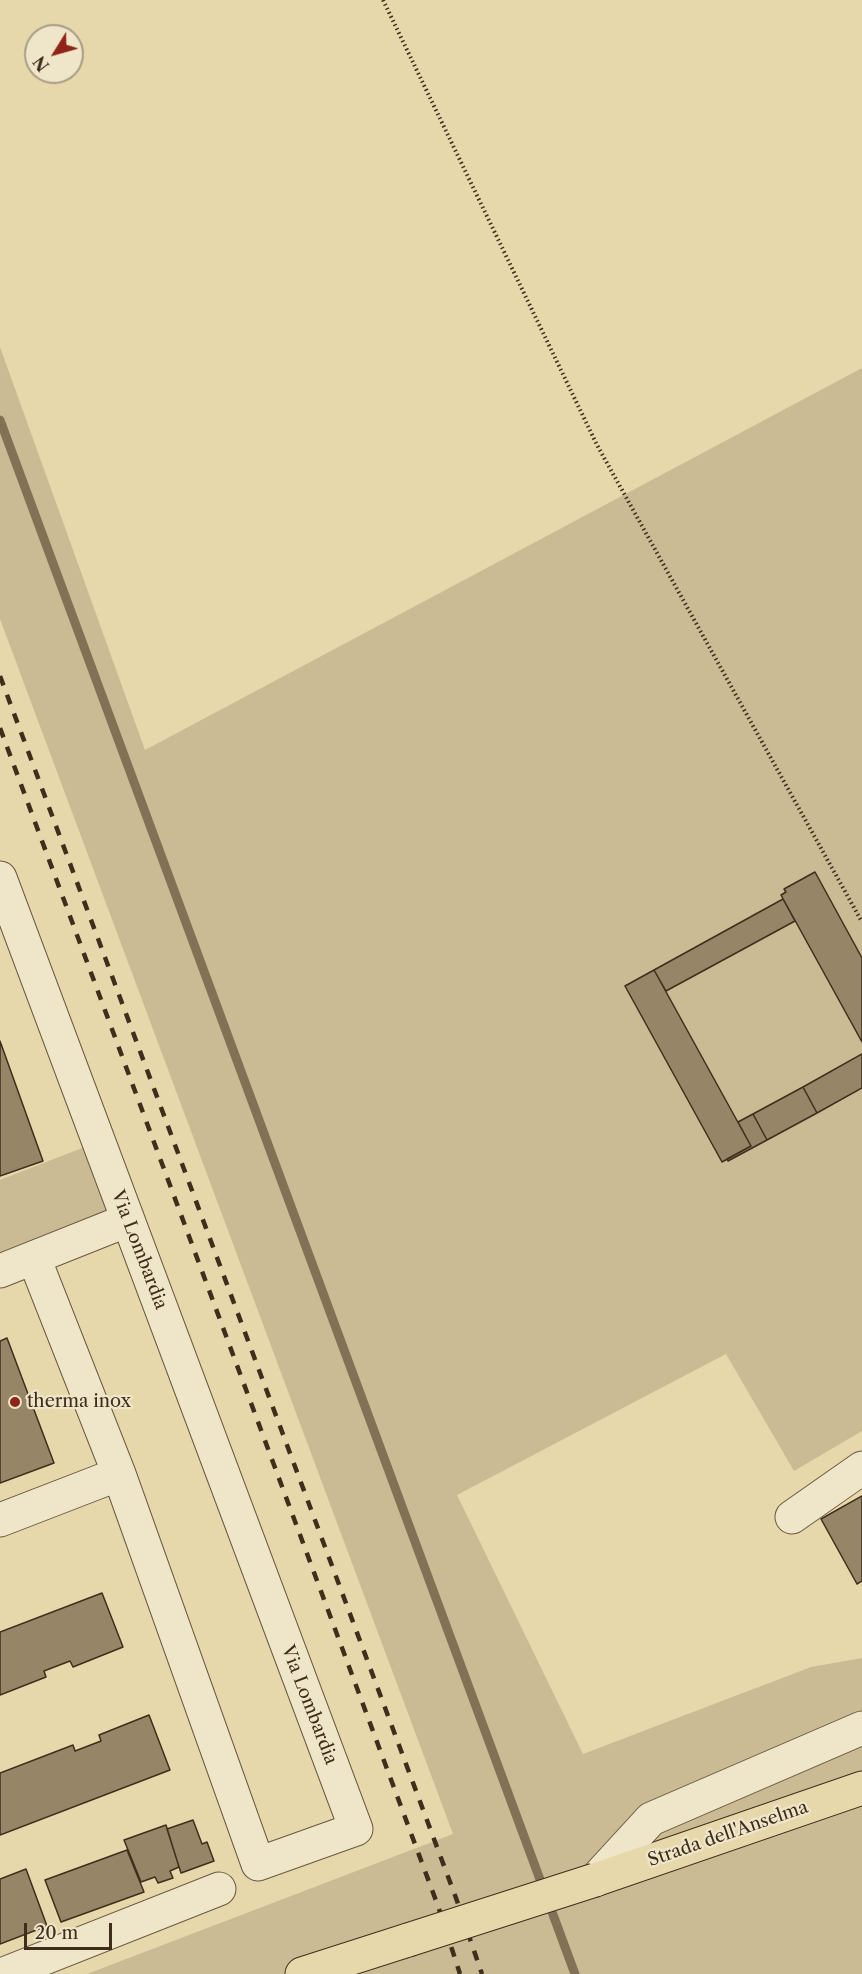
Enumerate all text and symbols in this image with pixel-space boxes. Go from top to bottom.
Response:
north arrow [24,24,84,84]
text: N [29,52,53,75]
street label: Via Lombardia [106,1187,172,1313]
place label: therma inox [27,1391,131,1413]
marker: therma inox [8,1395,22,1409]
street label: Via Lombardia [276,1642,342,1768]
street label: Strada dell'Anselma [645,1796,811,1872]
scale bar [27,1911,116,1949]
text: 20 m [35,1922,78,1944]

